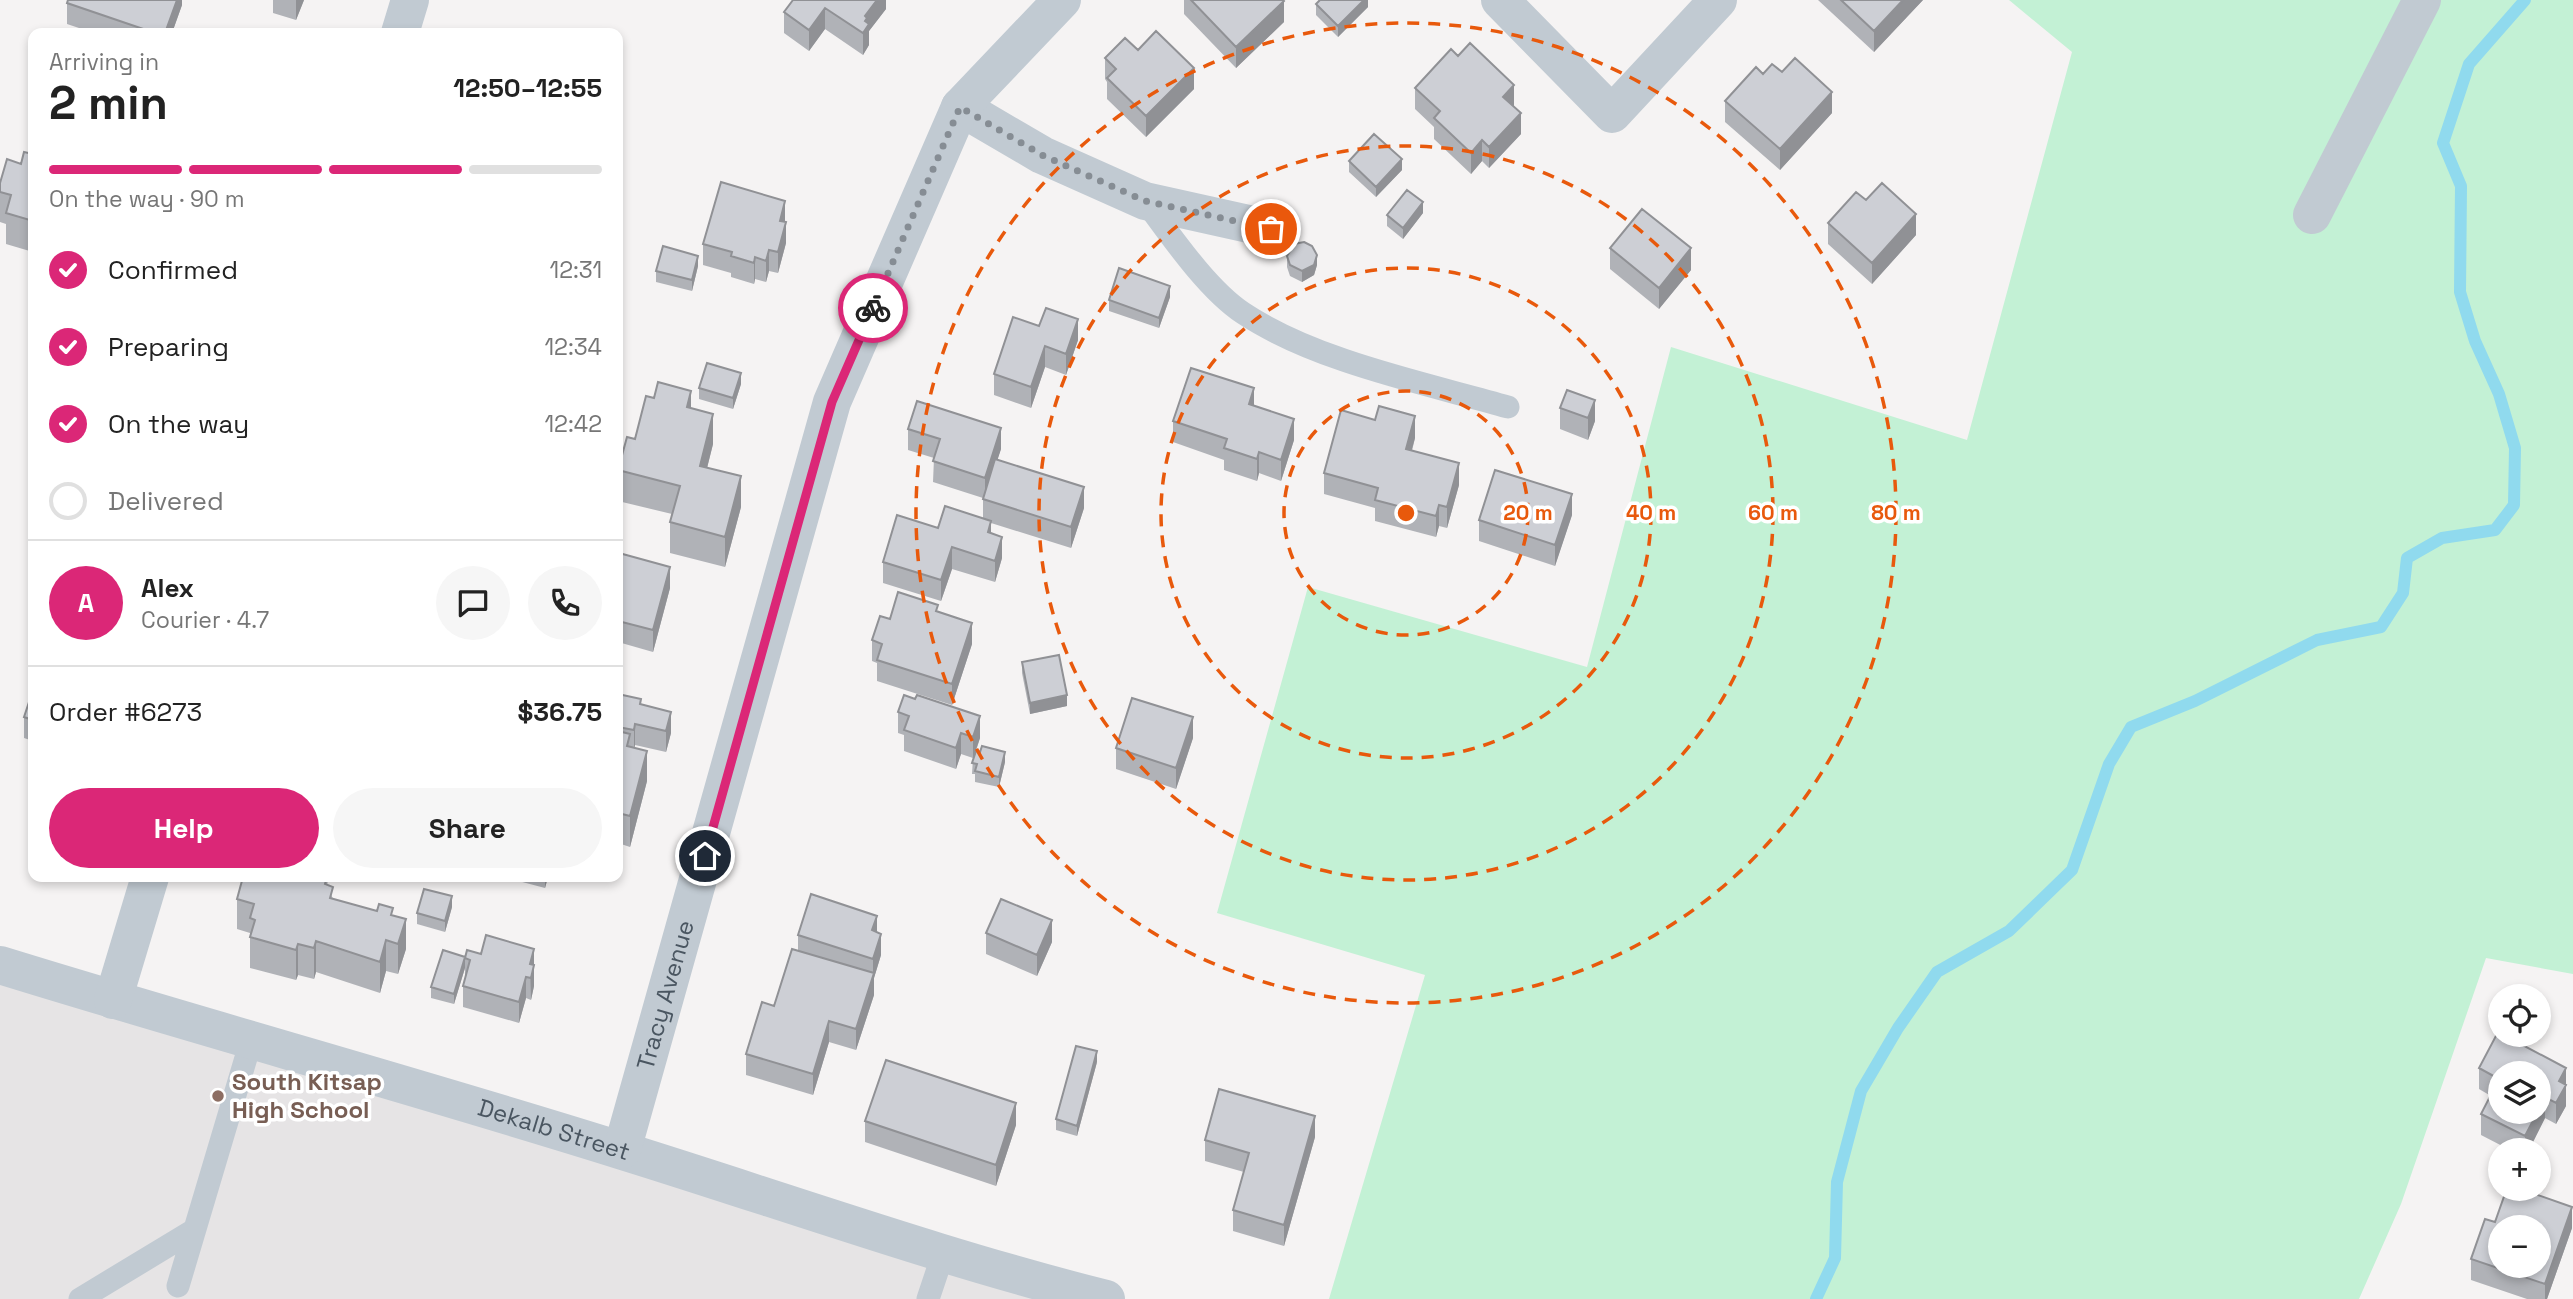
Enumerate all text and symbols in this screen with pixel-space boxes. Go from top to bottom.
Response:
text: Arriving in [49,47,159,77]
text: 12:50–12:55 [453,71,602,105]
text: 2 min [49,74,168,132]
text: On the way · 90 m [49,184,244,214]
pin [1241,199,1301,259]
icon: bag [1252,210,1290,248]
icon: check [49,251,87,289]
text: Confirmed [108,253,238,287]
text: 12:31 [550,255,602,285]
courier [838,273,908,343]
icon: bike [854,289,892,327]
icon: check [49,328,87,366]
text: Preparing [108,330,229,364]
text: 12:34 [544,332,602,362]
icon: check [49,405,87,443]
text: On the way [108,407,249,441]
text: 12:42 [544,409,602,439]
text: Delivered [108,484,224,518]
text: 20 m [1503,499,1553,526]
text: 40 m [1626,499,1676,526]
text: 60 m [1748,499,1798,526]
text: 80 m [1871,499,1921,526]
centre of rings [1394,501,1418,525]
button: chat [436,566,510,640]
button: phone [528,566,602,640]
text: Alex [141,571,194,605]
text: A [78,586,94,620]
text: Courier · 4.7 [141,605,269,635]
text: Order #6273 [49,695,202,729]
text: $36.75 [518,695,602,729]
button: Help [49,788,319,868]
button: Share [333,788,602,868]
pin [675,826,735,886]
icon: home [686,837,724,875]
street label: Tracy Avenue [629,916,701,1073]
map controls [2488,984,2551,1278]
button: locate [2488,984,2551,1047]
button: layers [2488,1061,2551,1124]
place label: South Kitsap High School [232,1066,382,1125]
marker: South Kitsap High School [210,1088,226,1104]
street label: Dekalb Street [474,1092,634,1167]
button: + [2488,1138,2551,1201]
button: − [2488,1215,2551,1278]

